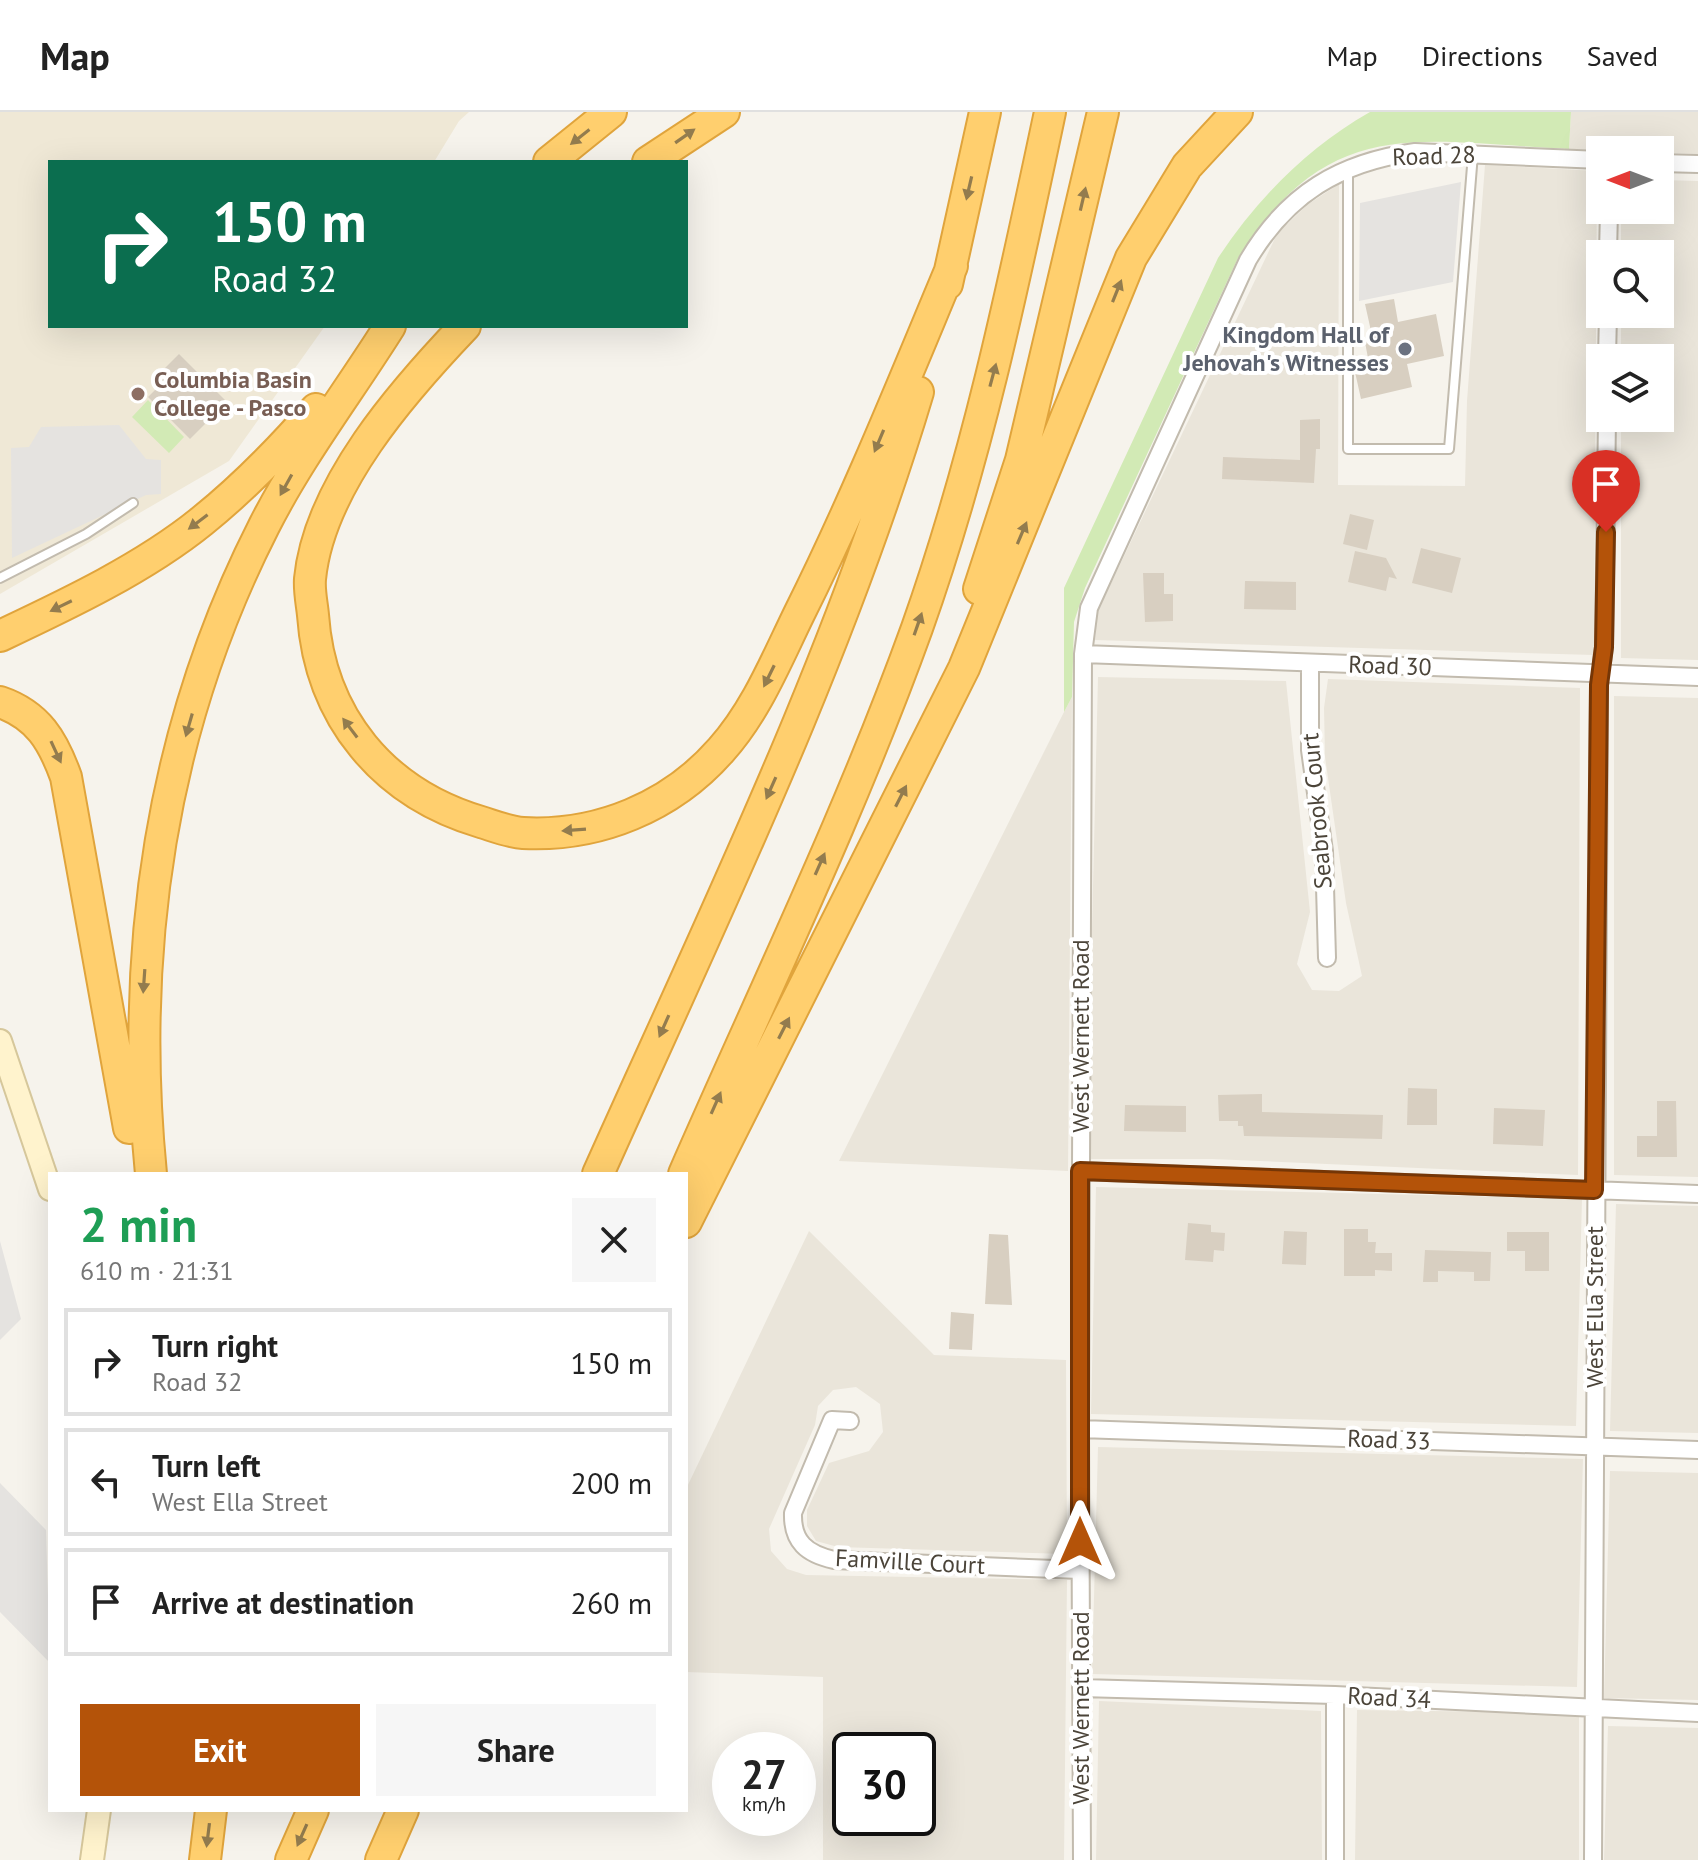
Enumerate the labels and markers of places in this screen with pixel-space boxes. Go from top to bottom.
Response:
place label: Kingdom Hall of Jehovah's Witnesses [1182,319,1390,378]
marker: Kingdom Hall of Jehovah's Witnesses [1396,340,1414,358]
place label: Columbia Basin College - Pasco [154,364,312,423]
marker: Columbia Basin College - Pasco [129,385,147,403]
pin [1572,450,1640,532]

